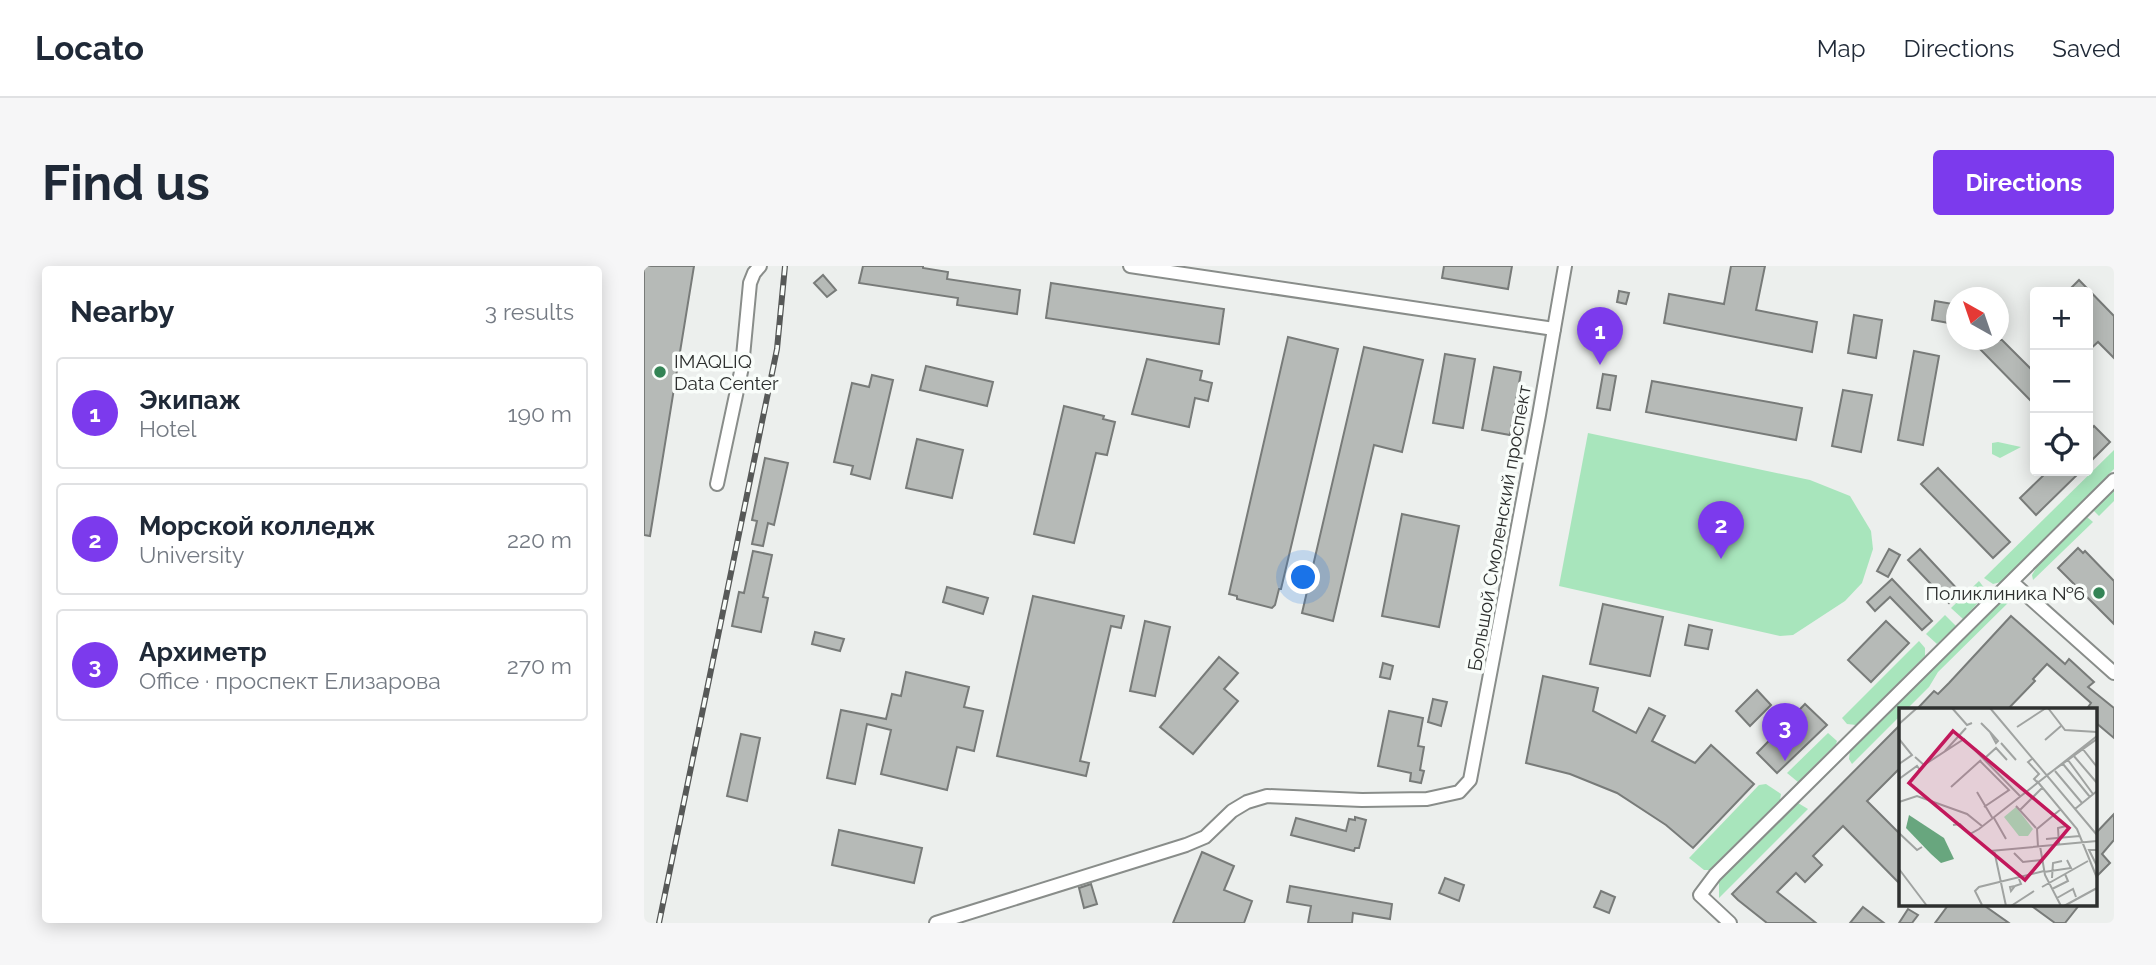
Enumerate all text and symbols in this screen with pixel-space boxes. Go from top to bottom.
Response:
text: Locato [35,29,144,68]
text: Map [1817,34,1866,63]
text: Directions [1904,34,2014,63]
text: Saved [2052,34,2121,63]
button: Directions [1933,150,2114,215]
text: Find us [42,154,210,211]
north arrow [1946,287,2009,350]
map controls [2030,287,2093,476]
button: + [2030,287,2093,350]
text: Nearby [70,294,174,329]
text: 3 results [485,298,574,325]
pin: 1 [1577,307,1623,365]
place label: IMAQLIQ Data Center [674,350,779,394]
button: − [2030,350,2093,413]
marker: IMAQLIQ Data Center [652,364,668,380]
street label: Большой Смоленский проспект [1463,383,1535,673]
text: Экипаж [139,385,241,415]
text: 1 [89,400,101,427]
text: 190 m [508,400,572,427]
button: locate [2030,413,2093,476]
text: Hotel [139,415,197,442]
pin: 2 [1698,501,1744,559]
text: Морской колледж [139,511,375,541]
text: 2 [89,526,101,553]
text: 220 m [507,526,572,553]
text: University [139,541,244,568]
your location [1286,560,1320,594]
place label: Поликлиника №6 [1926,582,2085,604]
marker: Поликлиника №6 [2091,585,2107,601]
text: Архиметр [139,637,267,667]
text: 3 [89,652,101,679]
text: 270 m [507,652,572,679]
text: Office · проспект Елизарова [139,667,441,694]
pin: 3 [1762,703,1808,761]
inset map [1899,708,2096,906]

